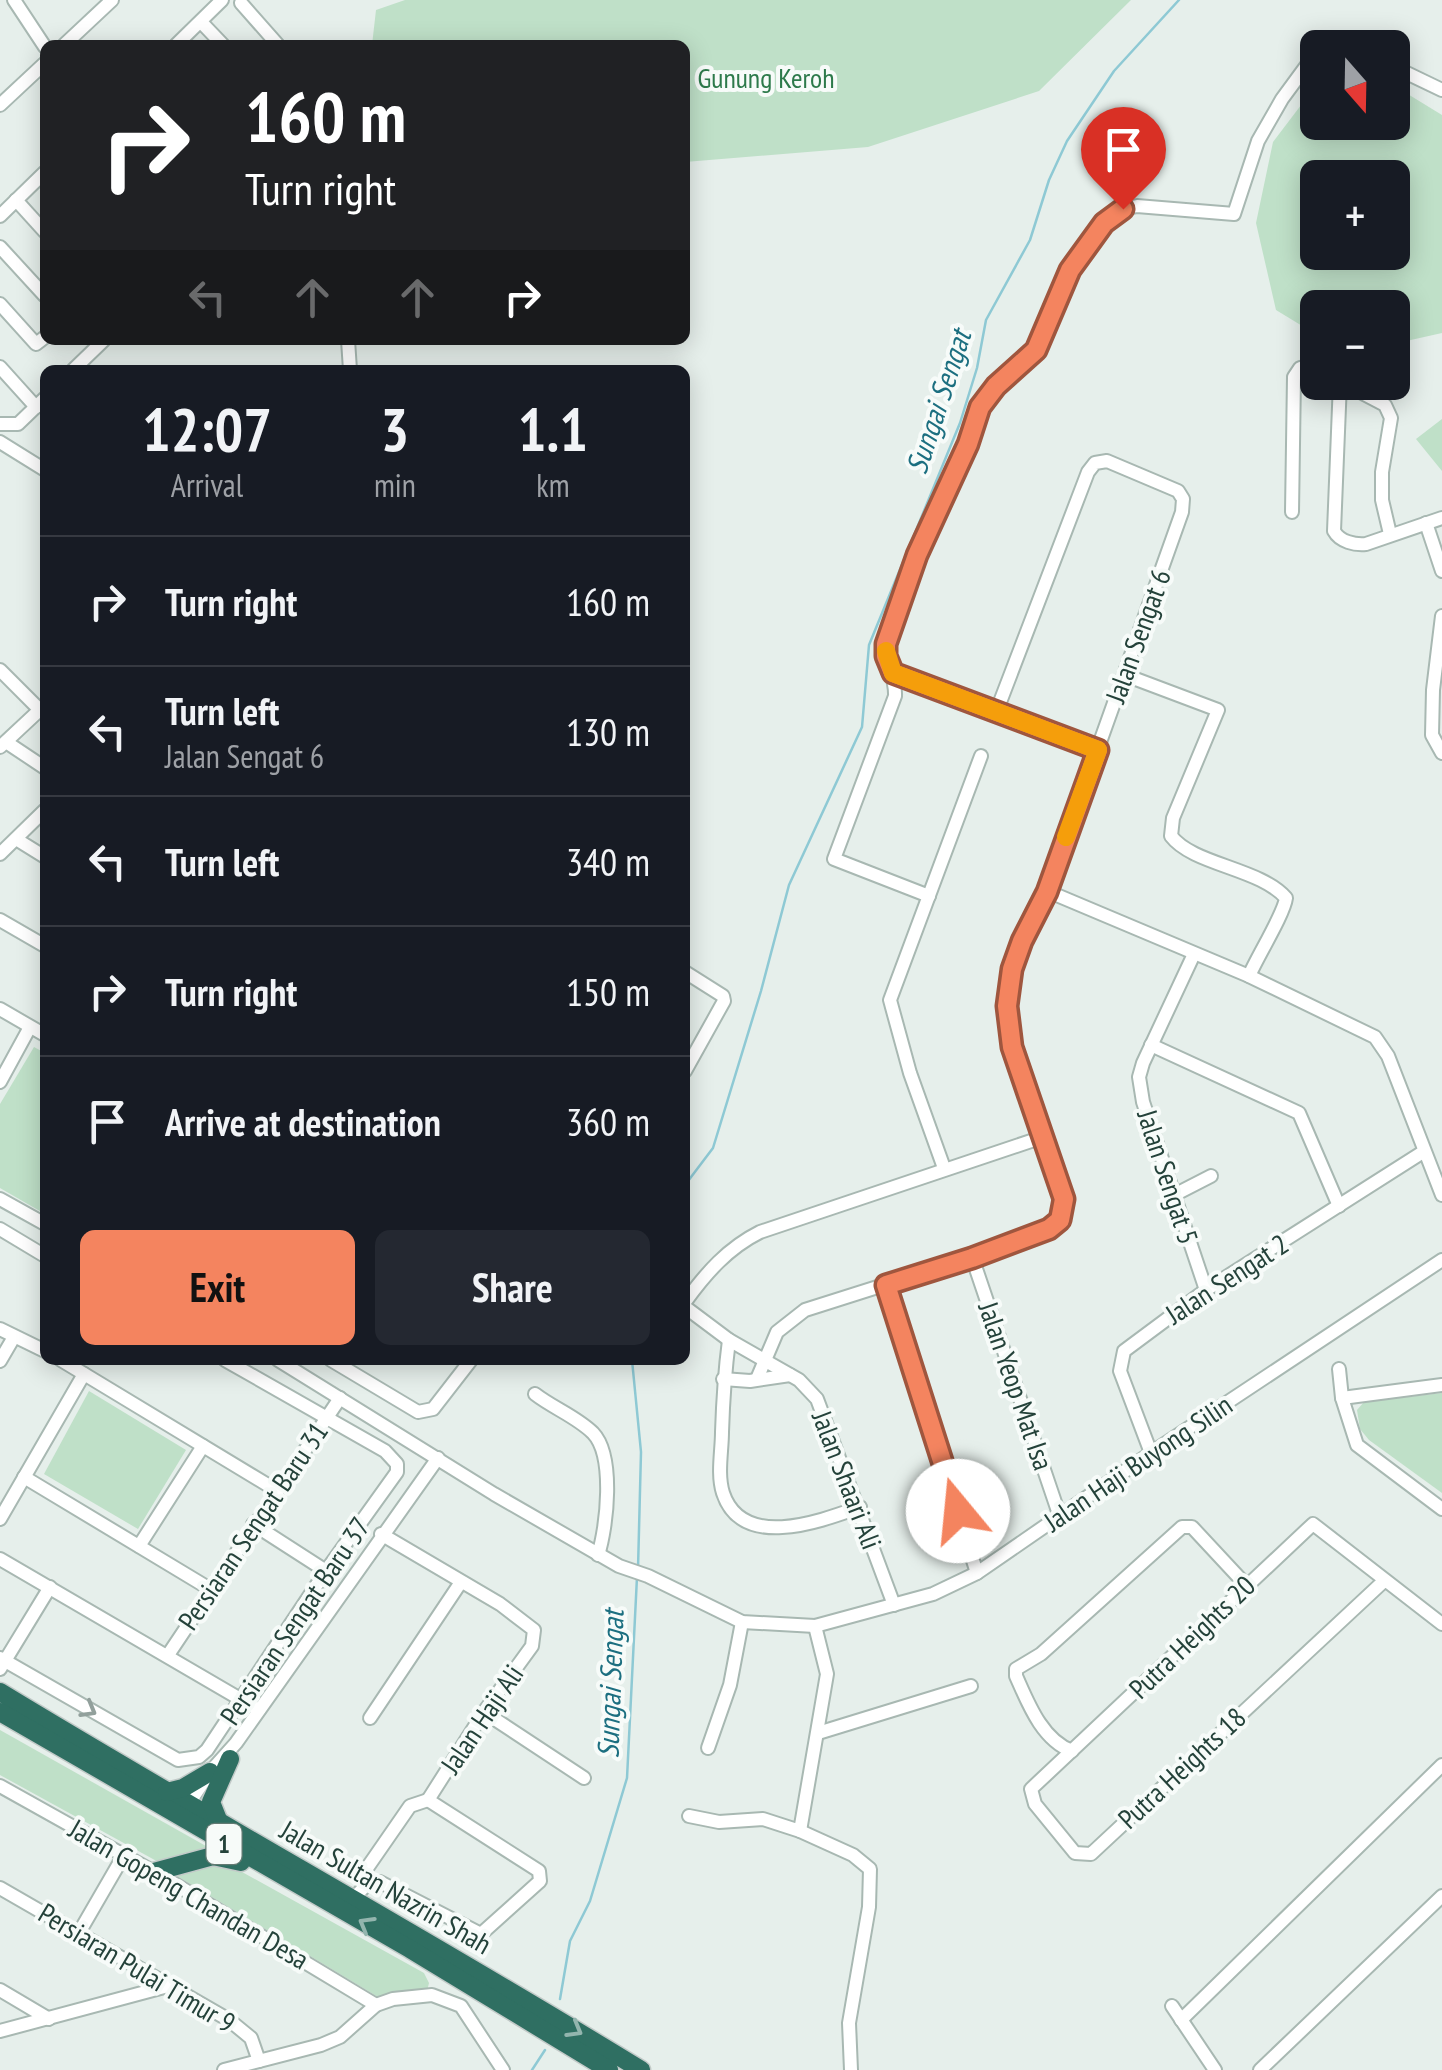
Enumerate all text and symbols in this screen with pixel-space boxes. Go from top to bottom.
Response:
north arrow [1300,30,1410,140]
map controls [1300,30,1410,400]
park label: Gunung Keroh [697,59,835,96]
text: 160 m [245,71,406,161]
icon: right [80,80,210,210]
pin [1081,107,1166,210]
icon: arrive [1096,122,1151,177]
text: Turn right [245,159,396,217]
button: + [1300,160,1410,270]
icon: left [180,270,235,325]
icon: ahead [285,270,340,325]
icon: ahead [390,270,445,325]
icon: right [495,270,550,325]
button: − [1300,290,1410,400]
water label: Sungai Sengat [896,321,980,478]
text: 12:07 [142,390,272,468]
text: 3 [380,390,409,468]
text: 1.1 [518,390,588,468]
text: Arrival [171,464,243,506]
text: min [374,464,416,506]
text: km [536,464,569,506]
street label: Jalan Sengat 6 [1096,564,1179,709]
icon: right [80,574,135,629]
text: Turn right [165,577,297,626]
text: 160 m [566,577,650,626]
text: Turn left [165,686,279,735]
icon: left [80,704,135,759]
text: 130 m [566,707,650,756]
text: Jalan Sengat 6 [165,735,324,777]
icon: left [80,834,135,889]
text: Turn left [165,837,279,886]
text: 340 m [566,837,650,886]
icon: right [80,964,135,1019]
text: Turn right [165,967,297,1016]
text: 150 m [566,967,650,1016]
icon: arrive [80,1094,135,1149]
text: Arrive at destination [165,1097,441,1146]
text: 360 m [566,1097,650,1146]
street label: Jalan Sengat 5 [1129,1104,1208,1249]
street label: Jalan Sengat 2 [1157,1225,1295,1333]
button: Exit [80,1230,355,1345]
button: Share [375,1230,650,1345]
street label: Jalan Yeop Mat Isa [970,1296,1063,1475]
street label: Jalan Haji Buyong Silin [1036,1386,1239,1540]
street label: Jalan Shaari Ali [804,1404,891,1554]
street label: Persiaran Sengat Baru 31 [169,1415,336,1637]
position arrow [906,1459,1010,1563]
street label: Persiaran Sengat Baru 37 [211,1510,378,1732]
street label: Putra Heights 20 [1121,1567,1263,1706]
water label: Sungai Sengat [587,1605,632,1759]
street label: Jalan Haji Ali [431,1657,531,1781]
one-way arrow [79,1697,97,1717]
street label: Putra Heights 18 [1110,1699,1253,1836]
street label: Jalan Gopeng Chandan Desa [62,1809,316,1977]
street label: Jalan Sultan Nazrin Shah [273,1811,498,1962]
road number: 1 [206,1824,242,1864]
street label: Persiaran Pulai Timur 9 [32,1894,242,2041]
one-way arrow [359,1917,377,1936]
one-way arrow [564,2018,582,2038]

